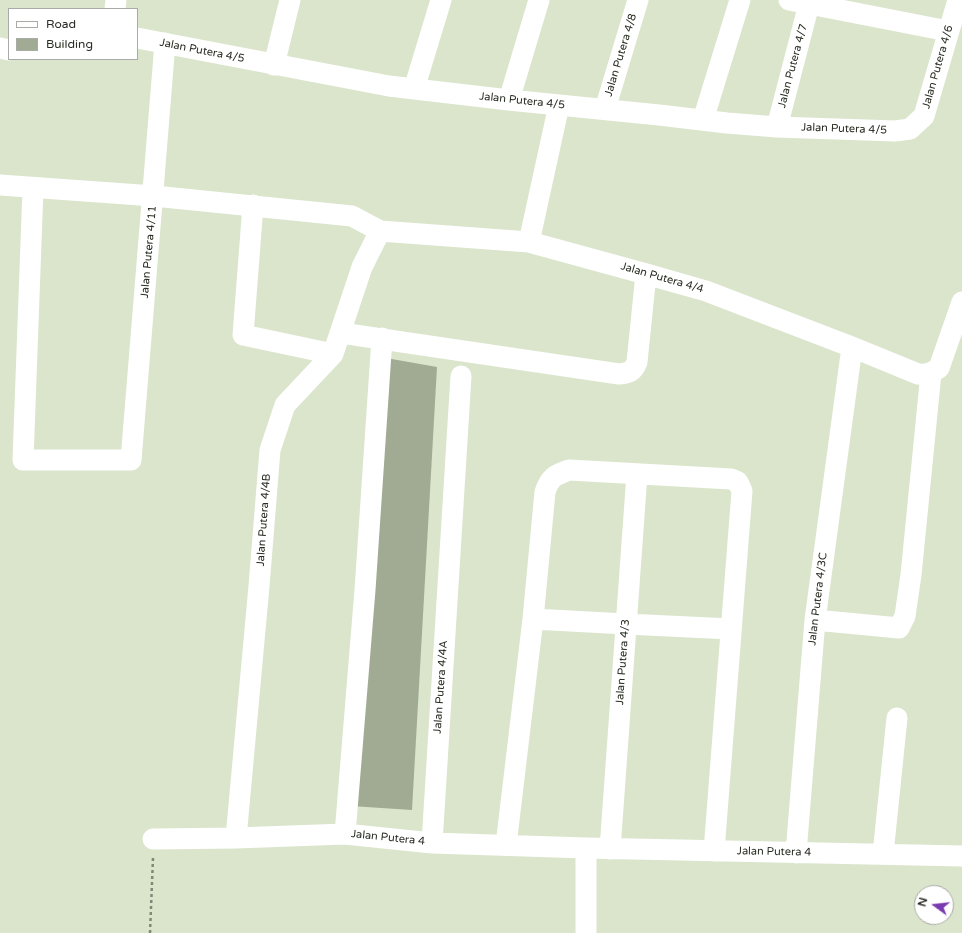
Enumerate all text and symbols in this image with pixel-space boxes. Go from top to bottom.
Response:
legend [8,8,138,60]
street label: Jalan Putera 4/8 [602,12,640,98]
text: Road [46,17,76,31]
street label: Jalan Putera 4/7 [775,23,811,109]
street label: Jalan Putera 4/6 [920,24,956,110]
street label: Jalan Putera 4/5 [158,36,246,66]
text: Building [46,37,93,51]
street label: Jalan Putera 4/5 [478,90,566,112]
street label: Jalan Putera 4/5 [801,121,887,137]
street label: Jalan Putera 4/11 [138,205,160,299]
street label: Jalan Putera 4/4 [619,260,705,296]
street label: Jalan Putera 4/4B [254,473,274,567]
street label: Jalan Putera 4/3C [806,552,830,646]
street label: Jalan Putera 4/3 [613,619,633,705]
street label: Jalan Putera 4/4A [431,640,451,734]
street label: Jalan Putera 4 [350,828,426,848]
street label: Jalan Putera 4 [737,845,811,859]
north arrow [914,885,954,925]
text: N [915,896,930,908]

